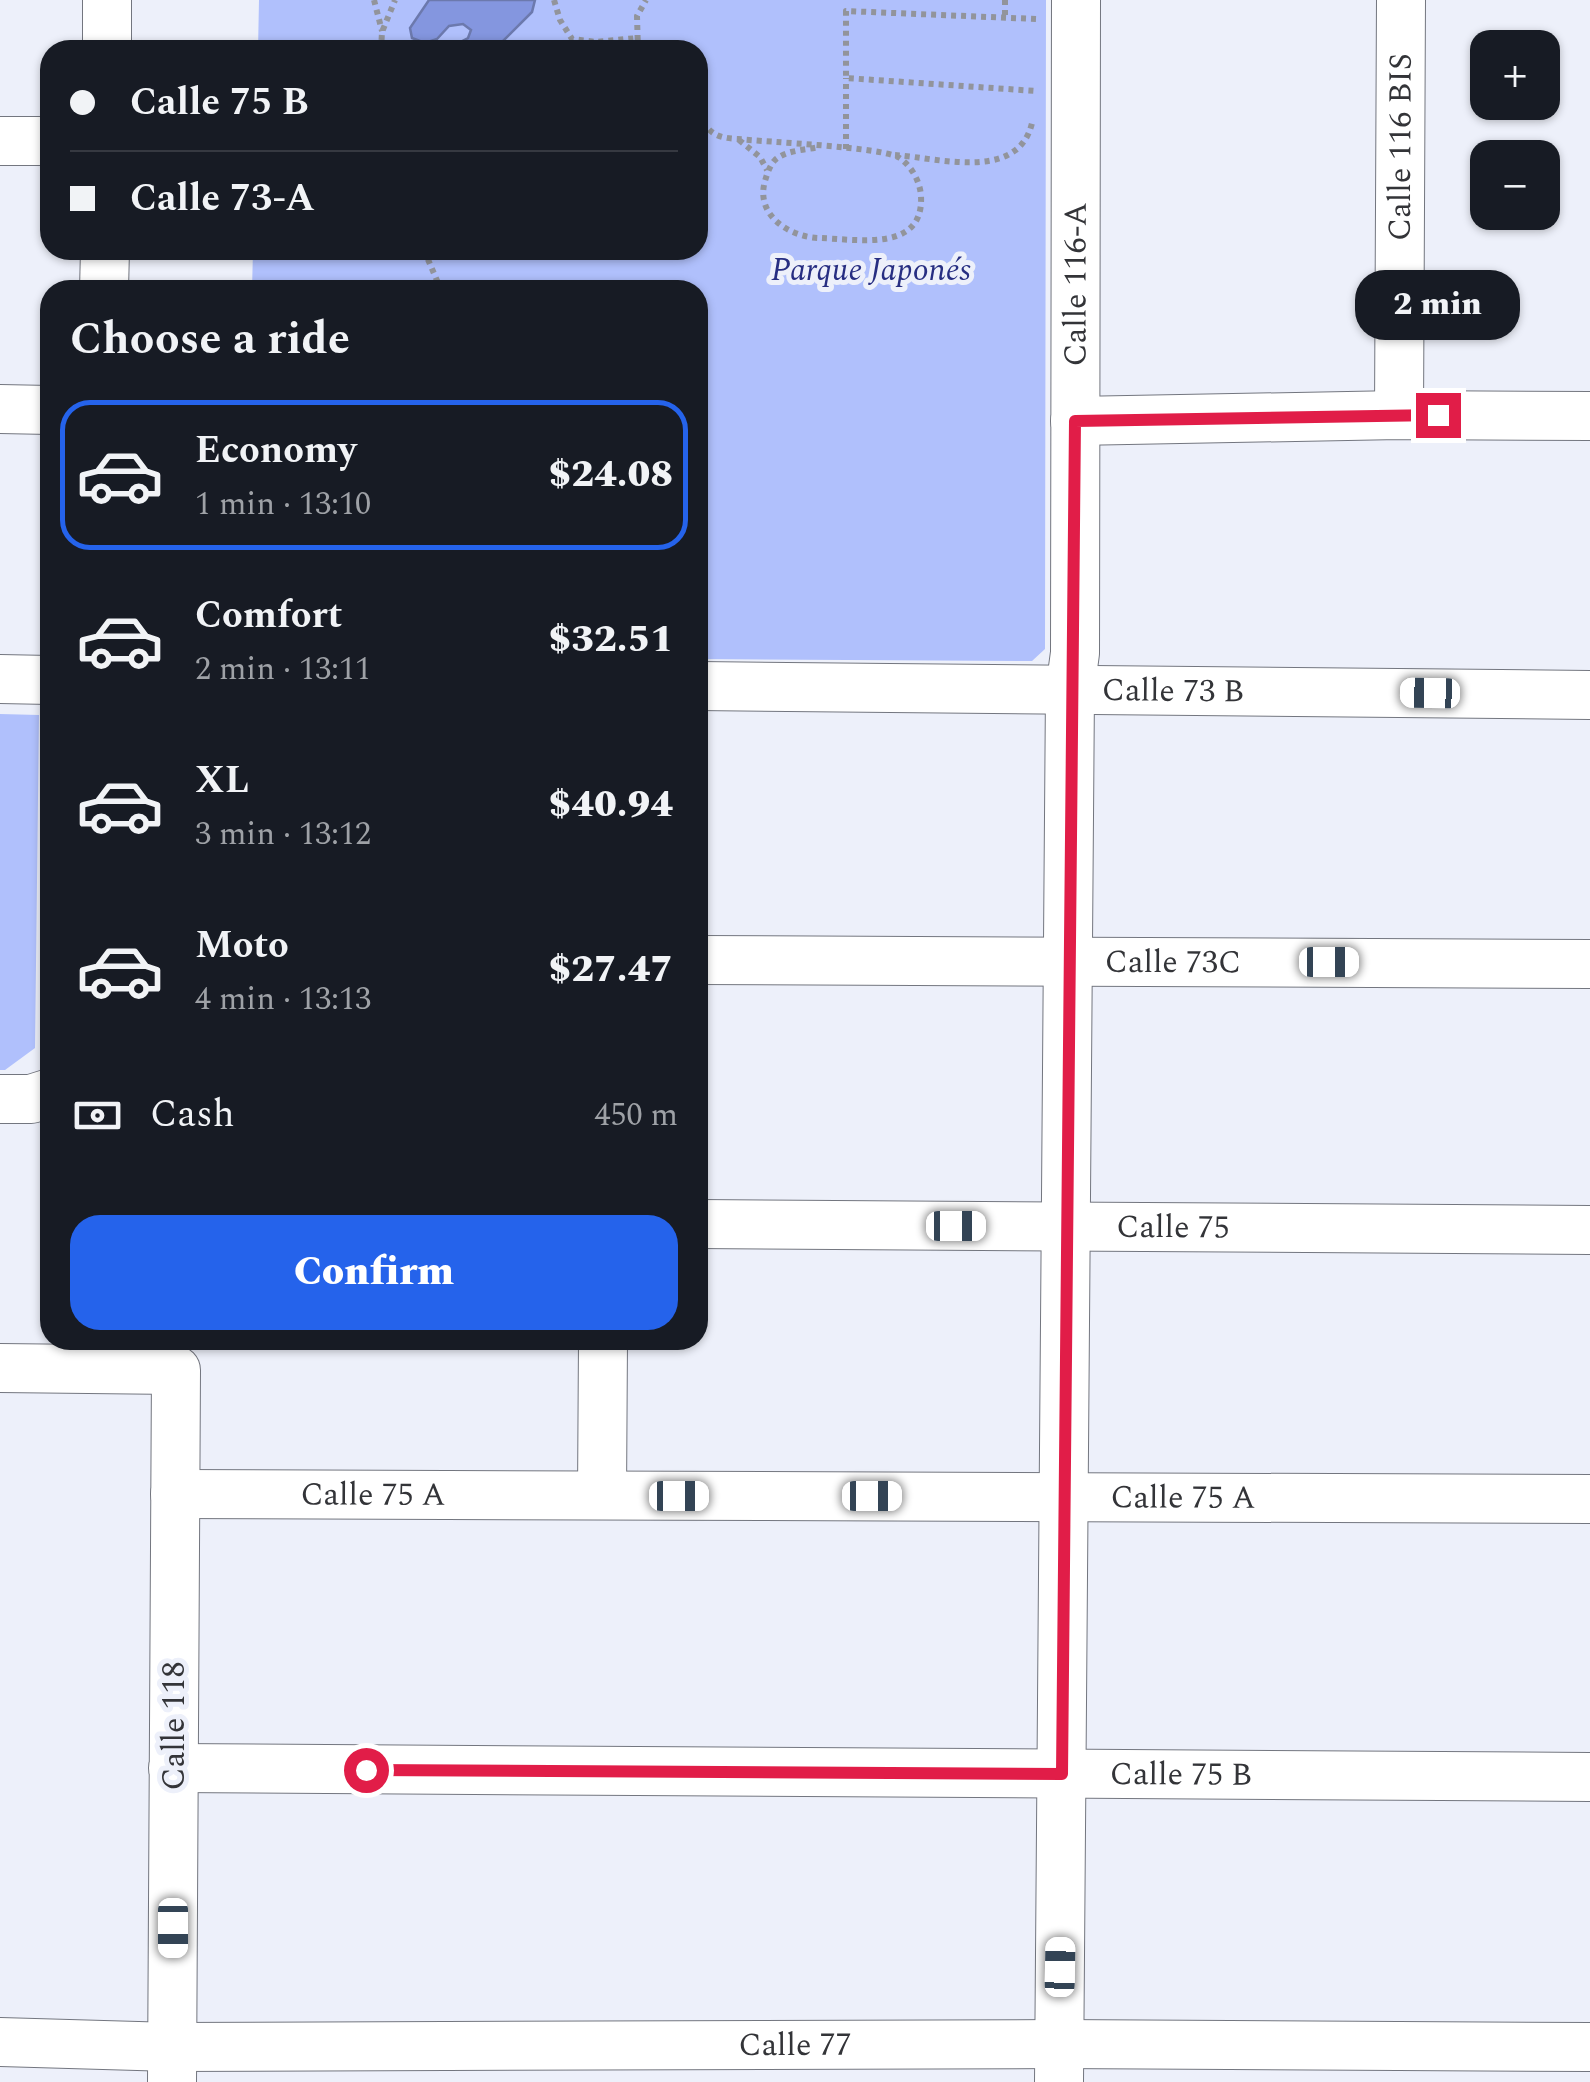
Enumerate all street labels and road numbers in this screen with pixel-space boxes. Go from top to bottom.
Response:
street label: Calle 116 BIS [1375,53,1425,241]
street label: Calle 116-A [1051,202,1100,367]
street label: Calle 73 B [1102,666,1244,716]
street label: Calle 73C [1105,937,1241,987]
street label: Calle 75 [1116,1202,1230,1252]
street label: Calle 75 A [300,1470,446,1519]
street label: Calle 75 A [1110,1473,1256,1522]
street label: Calle 118 [150,1661,199,1791]
street label: Calle 75 B [1110,1749,1252,1799]
street label: Calle 77 [738,2020,852,2070]

